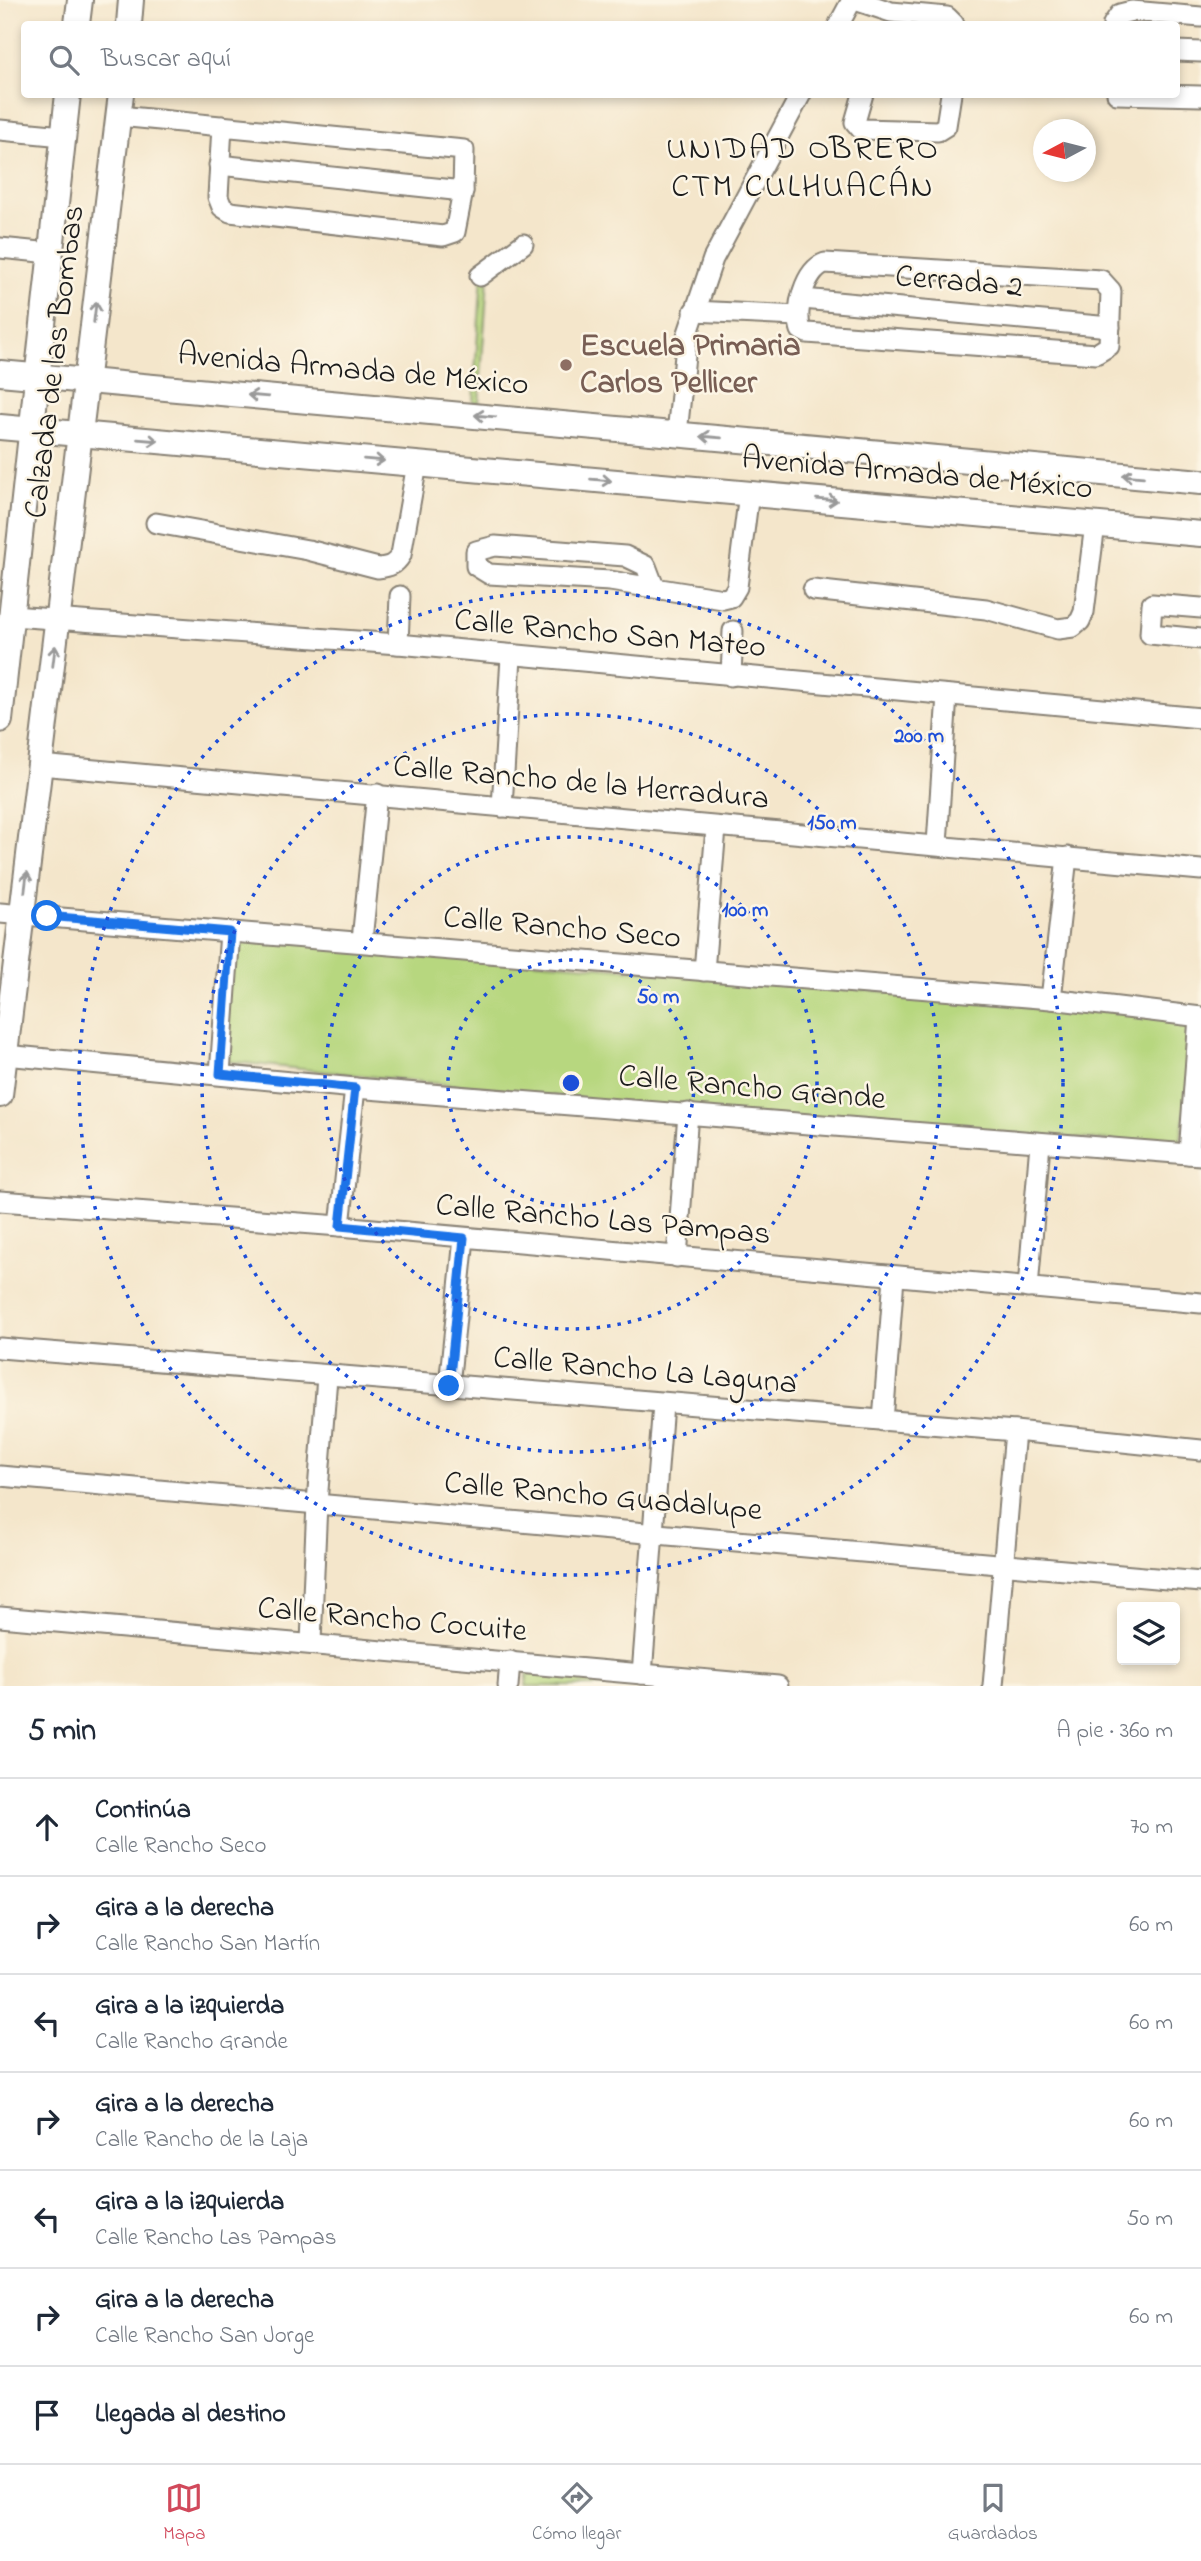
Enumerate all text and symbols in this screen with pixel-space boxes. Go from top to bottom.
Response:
search box [21,21,1180,98]
icon: search [45,41,83,79]
text: Buscar aquí [101,41,231,79]
north arrow [1033,119,1096,182]
district label: UNIDAD OBRERO CTM CULHUACÁN [666,126,940,212]
street label: Calzada de las Bombas [13,203,99,521]
street label: Cerrada 2 [893,254,1025,312]
one-way arrow [89,302,102,324]
place label: Escuela Primaria Carlos Pellicer [580,324,800,408]
street label: Avenida Armada de México [176,332,530,410]
marker: Escuela Primaria Carlos Pellicer [558,357,574,373]
one-way arrow [247,389,270,402]
one-way arrow [474,410,497,423]
one-way arrow [700,431,723,444]
one-way arrow [136,434,158,447]
street label: Avenida Armada de México [740,436,1094,514]
one-way arrow [362,454,385,467]
one-way arrow [1122,469,1145,482]
one-way arrow [589,474,612,487]
one-way arrow [816,494,838,507]
street label: Calle Rancho San Mateo [452,598,768,672]
one-way arrow [47,645,60,668]
text: 200 m [893,722,944,752]
street label: Calle Rancho de la Herradura [391,744,771,824]
text: 150 m [807,809,857,839]
one-way arrow [20,871,33,894]
street label: Calle Rancho Seco [441,895,683,963]
text: 100 m [722,896,768,926]
route start [31,900,62,931]
text: 50 m [637,983,679,1013]
street label: Calle Rancho Grande [616,1054,888,1124]
centre of rings [559,1071,583,1095]
street label: Calle Rancho Las Pampas [434,1183,772,1259]
street label: Calle Rancho La Laguna [491,1335,799,1409]
route end [433,1370,464,1401]
street label: Calle Rancho Guadalupe [442,1461,765,1535]
street label: Calle Rancho Cocuite [255,1586,529,1656]
map controls [1117,1602,1180,1665]
button: layers [1117,1602,1180,1665]
text: 5 min [28,1710,96,1754]
text: A pie · 360 m [1057,1715,1173,1748]
text: Continúa [95,1792,191,1830]
icon: ahead [28,1808,66,1846]
text: 70 m [1130,1811,1173,1844]
text: Calle Rancho Seco [95,1830,266,1863]
text: Gira a la derecha [95,1890,274,1928]
icon: right [28,1906,66,1944]
text: 60 m [1129,1909,1173,1942]
text: Calle Rancho San Martín [95,1928,320,1961]
text: Gira a la izquierda [95,1988,284,2026]
icon: left [28,2004,66,2042]
text: 60 m [1129,2007,1173,2040]
text: Calle Rancho Grande [95,2026,288,2059]
text: Gira a la derecha [95,2086,274,2124]
icon: right [28,2102,66,2140]
text: 60 m [1129,2105,1173,2138]
text: Calle Rancho de la Laja [95,2124,308,2157]
text: Gira a la izquierda [95,2184,284,2222]
icon: left [28,2200,66,2238]
text: 50 m [1126,2203,1173,2236]
text: Calle Rancho Las Pampas [95,2222,336,2255]
text: Gira a la derecha [95,2282,274,2320]
icon: right [28,2298,66,2336]
text: 60 m [1129,2301,1173,2334]
text: Calle Rancho San Jorge [95,2320,314,2353]
icon: arrive [28,2396,66,2434]
text: Llegada al destino [95,2396,286,2434]
tab: Mapa [163,2479,206,2548]
tab: Cómo llegar [532,2479,621,2548]
tab: Guardados [948,2479,1038,2548]

